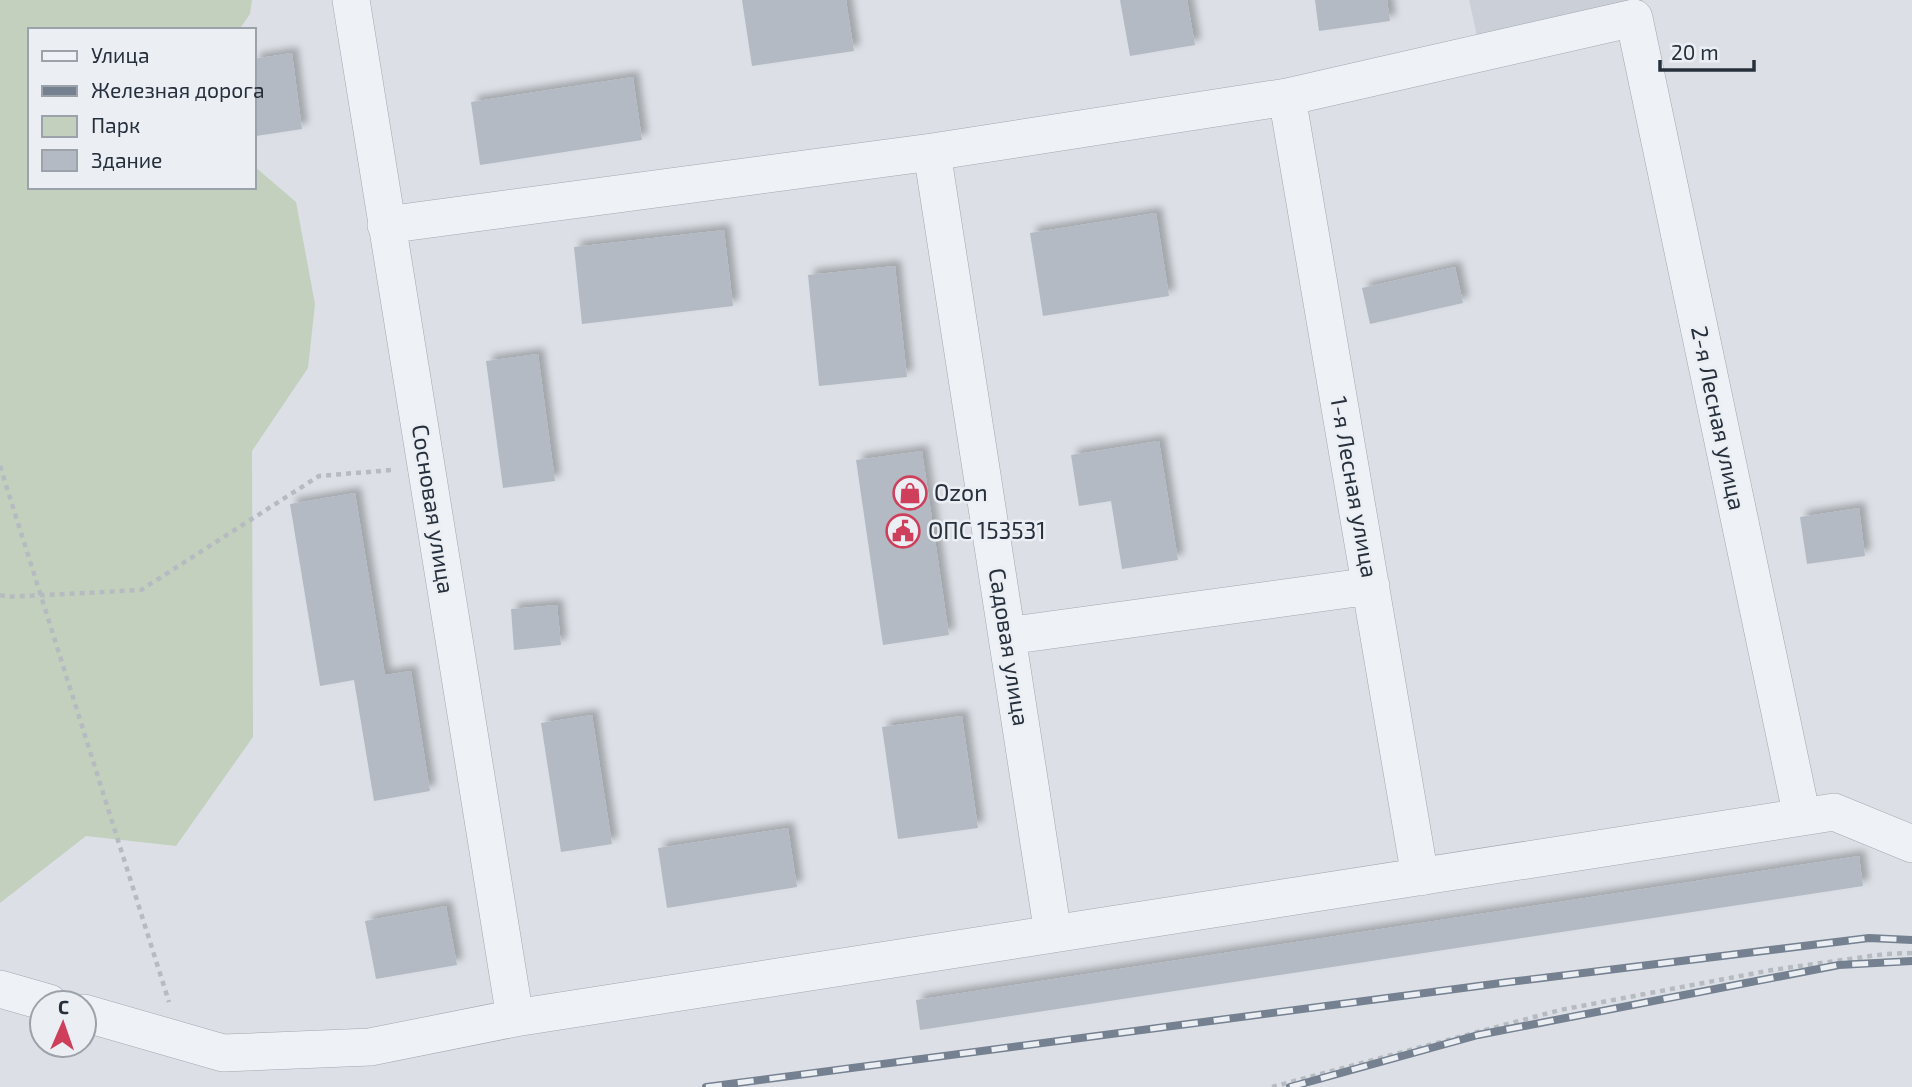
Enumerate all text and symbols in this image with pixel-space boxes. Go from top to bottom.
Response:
legend [28,28,256,189]
scale bar [1660,28,1755,72]
text: 20 m [1671,39,1719,64]
text: Улица [91,42,150,67]
text: Железная дорога [91,77,264,102]
text: Парк [91,112,140,137]
text: Здание [91,147,162,172]
street label: 2-я Лесная улица [1685,323,1752,513]
street label: 1-я Лесная улица [1324,394,1385,580]
street label: Сосновая улица [406,422,461,596]
shop icon: Ozon [891,474,929,512]
place label: Ozon [934,478,988,506]
public building icon: ОПС 153531 [884,512,922,550]
place label: ОПС 153531 [928,516,1046,544]
street label: Садовая улица [983,566,1036,728]
north arrow [28,989,98,1059]
text: С [58,995,70,1018]

